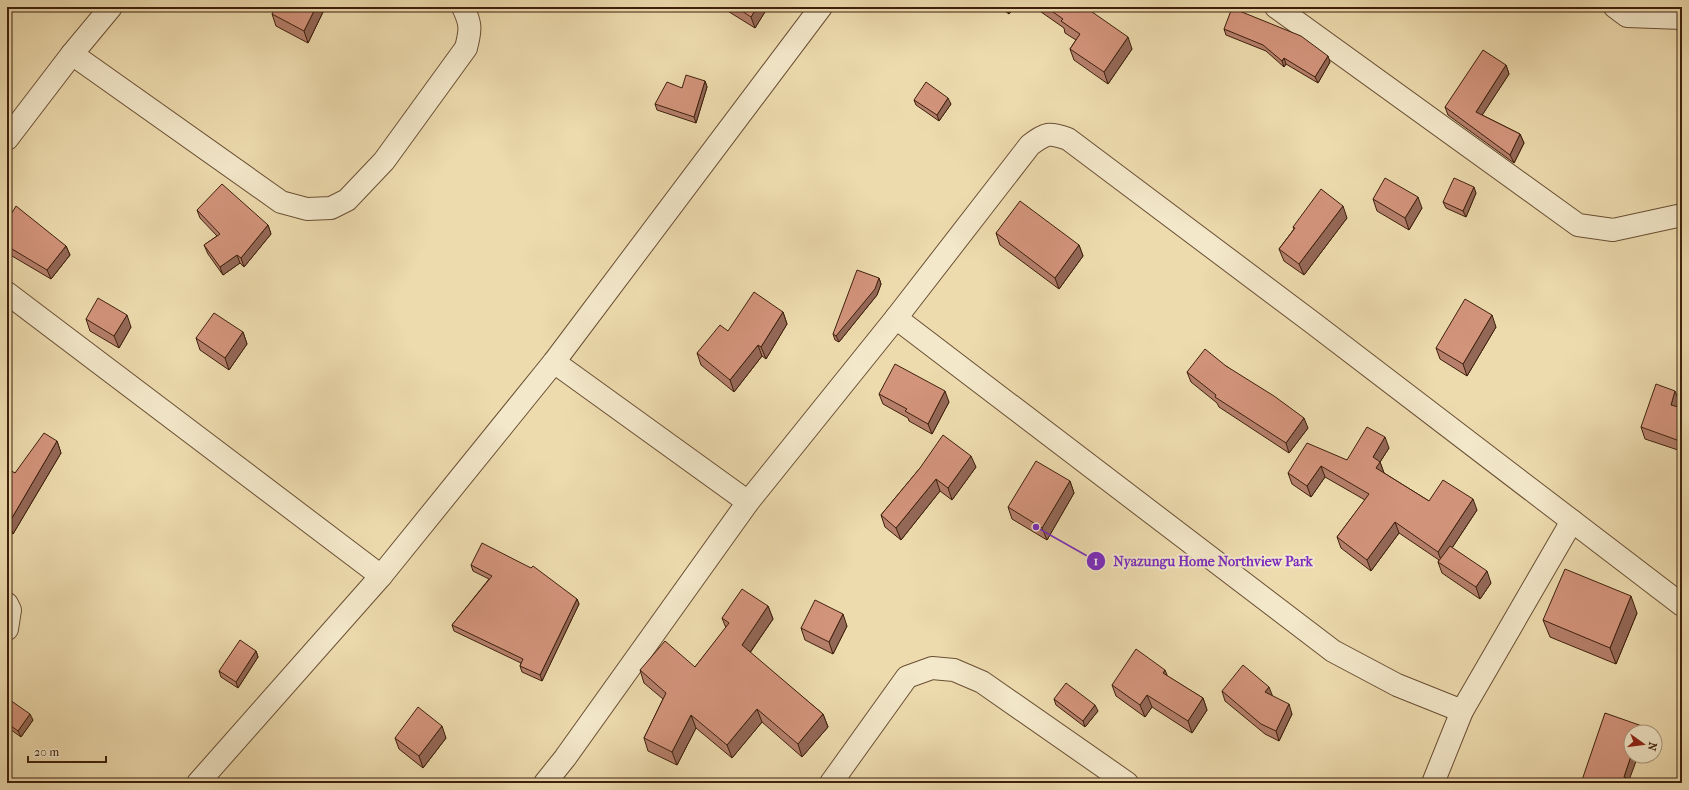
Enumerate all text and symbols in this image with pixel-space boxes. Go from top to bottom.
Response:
callout: Nyazungu Home Northview Park [1086,548,1321,574]
text: Nyazungu Home Northview Park [1113,553,1314,570]
text: 1 [1094,554,1098,568]
north arrow [1623,724,1663,764]
scale bar [28,738,106,764]
text: N [1645,741,1660,753]
text: 20 m [34,745,59,759]

